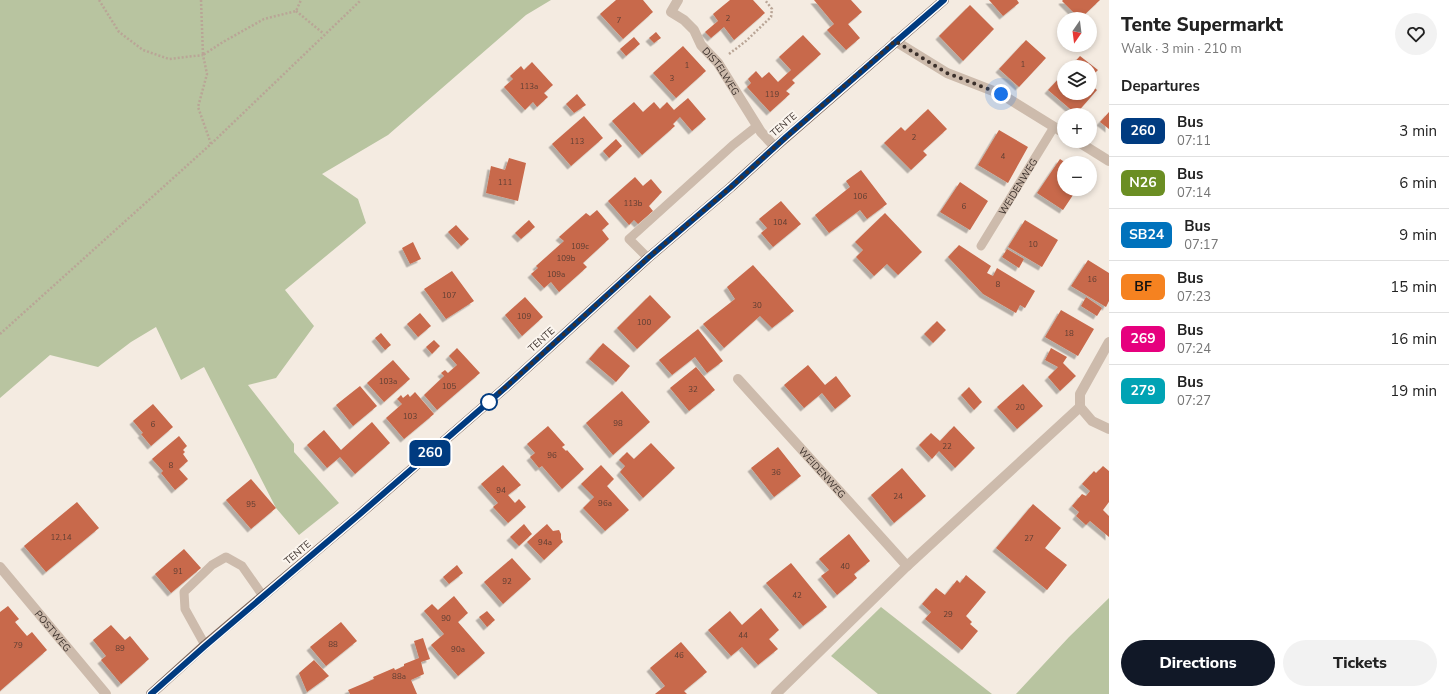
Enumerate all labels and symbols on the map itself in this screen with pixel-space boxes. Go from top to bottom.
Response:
north arrow [1057,12,1097,52]
house number: 2 [726,13,731,24]
house number: 7 [617,15,622,26]
street label: DISTELWEG [699,44,742,98]
house number: 1 [1021,59,1026,70]
house number: 1 [685,60,690,71]
house number: 3 [670,73,675,84]
house number: 113a [520,81,538,92]
your location [991,84,1011,104]
house number: 119 [765,89,779,100]
street label: TENTE [767,109,800,140]
house number: 2 [912,132,917,143]
house number: 113 [570,136,584,147]
house number: 4 [1001,151,1006,162]
street label: WEIDENWEG [996,156,1041,218]
house number: 111 [498,177,512,188]
house number: 106 [853,191,867,202]
house number: 113b [623,198,643,209]
house number: 6 [962,201,967,212]
house number: 104 [773,217,787,228]
house number: 10 [1028,239,1038,250]
house number: 109c [571,241,589,252]
house number: 109b [556,253,576,264]
house number: 109a [547,269,565,280]
house number: 16 [1087,274,1097,285]
house number: 8 [996,279,1001,290]
house number: 107 [442,290,456,301]
house number: 30 [752,300,762,311]
house number: 109 [517,311,531,322]
house number: 100 [637,317,651,328]
street label: TENTE [525,324,558,355]
house number: 18 [1064,328,1074,339]
house number: 103a [379,376,397,387]
house number: 105 [442,381,456,392]
house number: 32 [688,384,698,395]
unlabelled marker [480,393,498,411]
house number: 20 [1015,402,1025,413]
house number: 103 [403,411,417,422]
house number: 98 [613,418,623,429]
house number: 6 [151,419,156,430]
line badge: 260 [407,440,453,466]
house number: 22 [942,441,952,452]
street label: WEIDENWEG [795,445,848,502]
house number: 96 [547,450,557,461]
house number: 8 [169,460,174,471]
house number: 36 [771,467,781,478]
house number: 94 [496,485,506,496]
house number: 24 [893,491,903,502]
house number: 96a [598,498,612,509]
house number: 95 [246,499,256,510]
house number: 12,14 [50,532,72,543]
house number: 27 [1024,533,1034,544]
street label: TENTE [281,537,314,568]
house number: 94a [538,537,552,548]
house number: 40 [840,561,850,572]
house number: 91 [173,566,183,577]
house number: 92 [502,576,512,587]
house number: 42 [792,590,802,601]
street label: POSTWEG [31,608,74,655]
house number: 29 [943,609,953,620]
house number: 90 [441,613,451,624]
house number: 44 [738,630,748,641]
house number: 88 [328,639,338,650]
house number: 79 [13,640,23,651]
house number: 89 [115,643,125,654]
house number: 90a [451,644,465,655]
house number: 46 [674,650,684,661]
house number: 88a [392,671,406,682]

